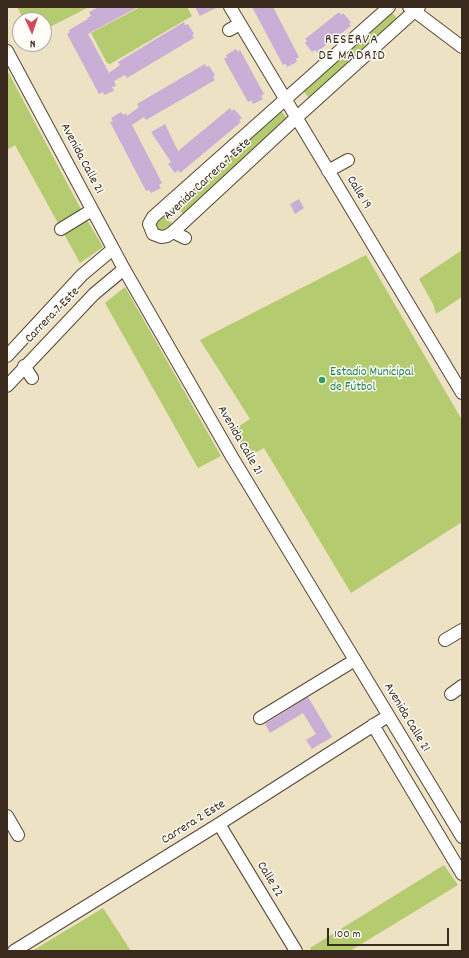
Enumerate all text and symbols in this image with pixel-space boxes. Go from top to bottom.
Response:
north arrow [12,12,52,52]
district label: RESERVA DE MADRID [318,33,386,66]
text: N [29,35,36,51]
street label: Avenida Calle 21 [56,121,106,197]
street label: Avenida Carrera 7 Este [161,136,255,224]
street label: Calle 19 [342,173,374,213]
street label: Carrera 7 Este [23,285,83,347]
place label: Estadio Municipal de Fútbol [330,365,414,396]
marker: Estadio Municipal de Fútbol [317,375,327,385]
street label: Avenida Calle 21 [213,403,265,479]
street label: Avenida Calle 21 [379,681,433,755]
street label: Carrera 2 Este [159,797,229,849]
street label: Calle 22 [252,859,286,901]
scale bar [329,920,451,946]
text: 100 m [334,926,361,943]

